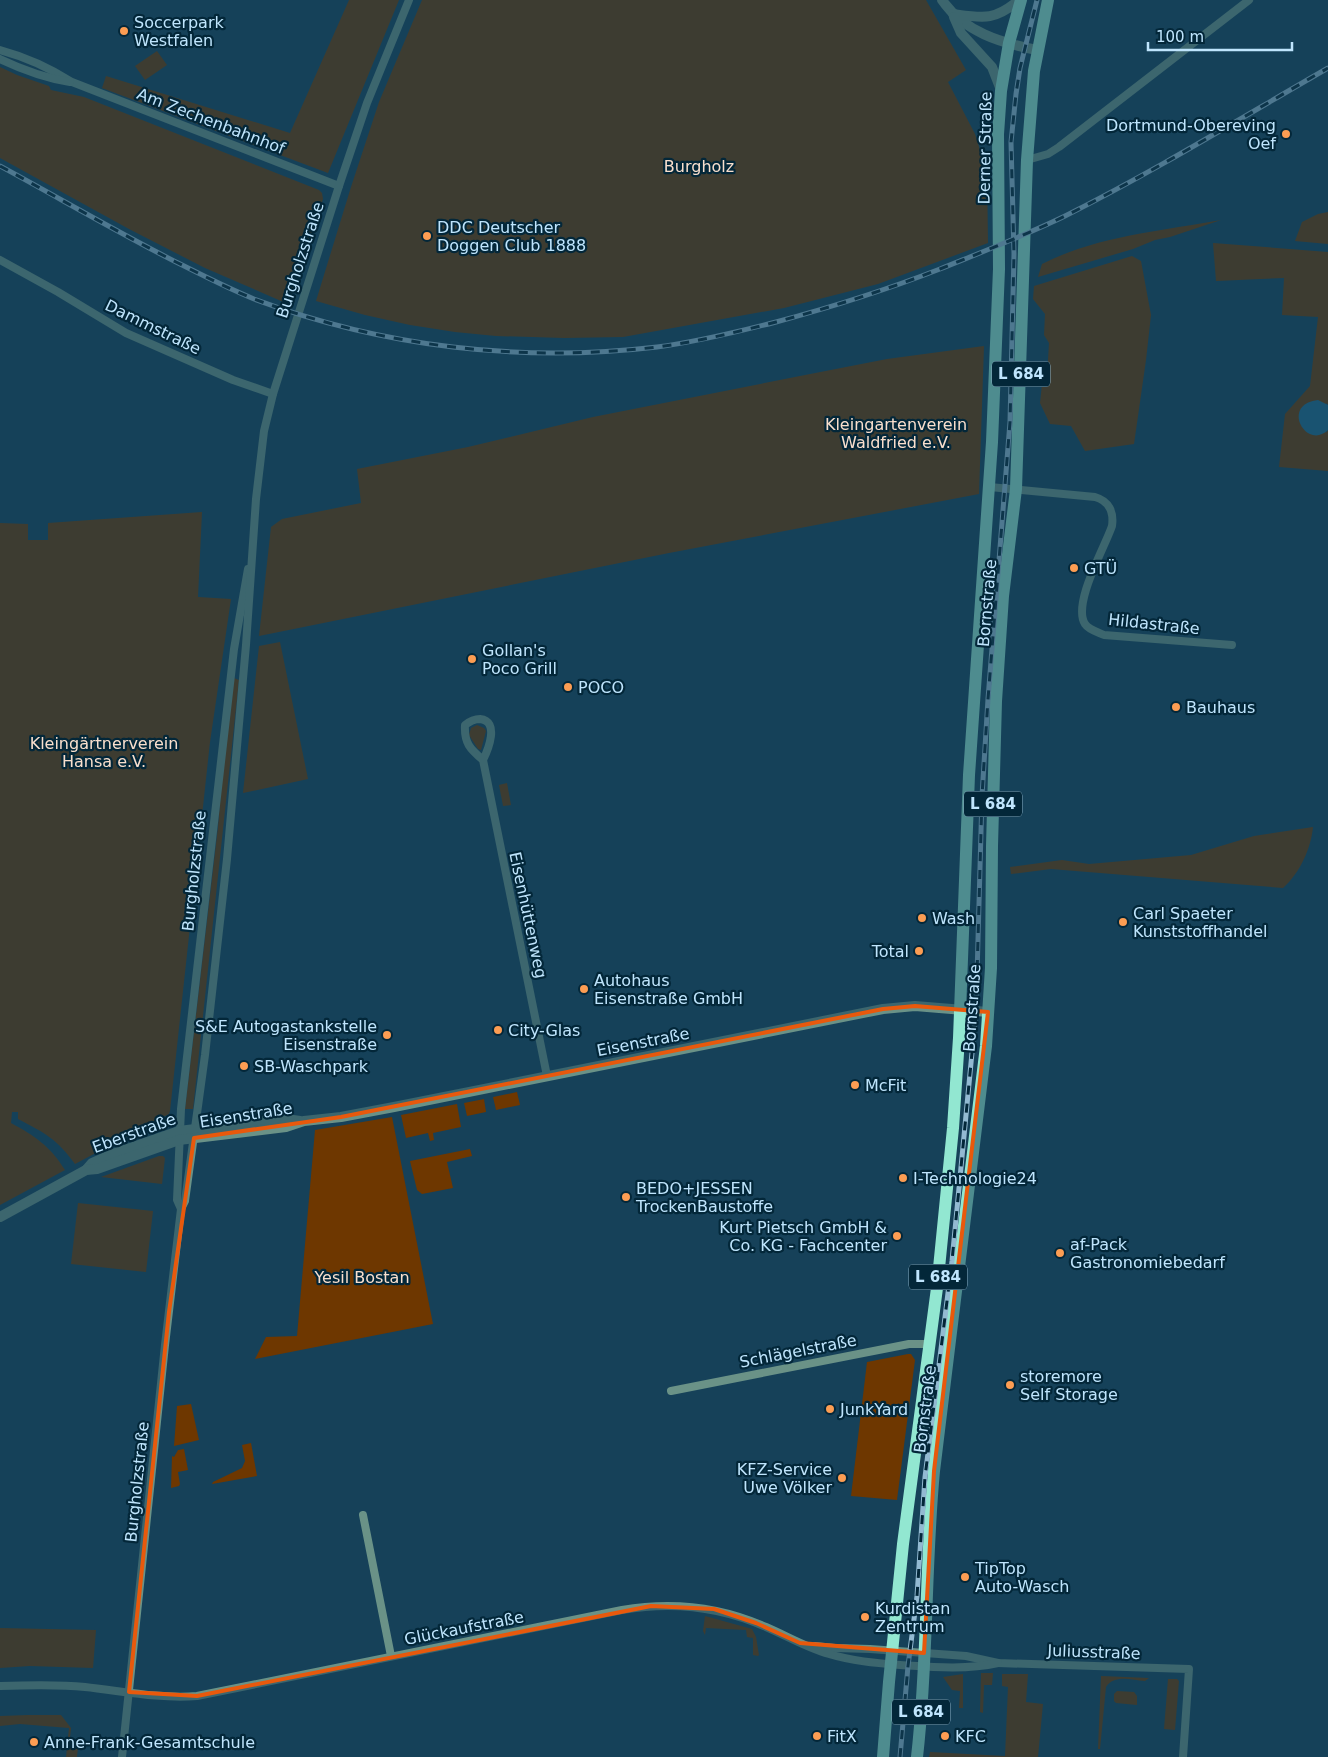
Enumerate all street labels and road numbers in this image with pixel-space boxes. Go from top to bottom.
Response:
street label: Am Zechenbahnhof [134,84,288,158]
street label: Derner Straße [975,91,995,205]
street label: Burgholzstraße [272,199,328,321]
street label: Dammstraße [102,296,204,358]
road number: L 684 [992,362,1050,386]
street label: Bornstraße [974,558,1000,648]
street label: Hildastraße [1107,610,1201,638]
road number: L 684 [964,792,1022,816]
street label: Burgholzstraße [178,810,210,932]
street label: Eisenhüttenweg [505,850,551,980]
street label: Bornstraße [959,963,985,1053]
street label: Eisenstraße [595,1024,691,1060]
street label: Eisenstraße [198,1098,294,1132]
street label: Eberstraße [90,1109,178,1157]
road number: L 684 [909,1264,967,1290]
street label: Schlägelstraße [738,1330,858,1372]
street label: Bornstraße [910,1364,940,1454]
street label: Burgholzstraße [121,1421,153,1543]
street label: Glückaufstraße [403,1607,525,1649]
street label: Juliusstraße [1046,1641,1141,1663]
road number: L 684 [892,1700,950,1724]

